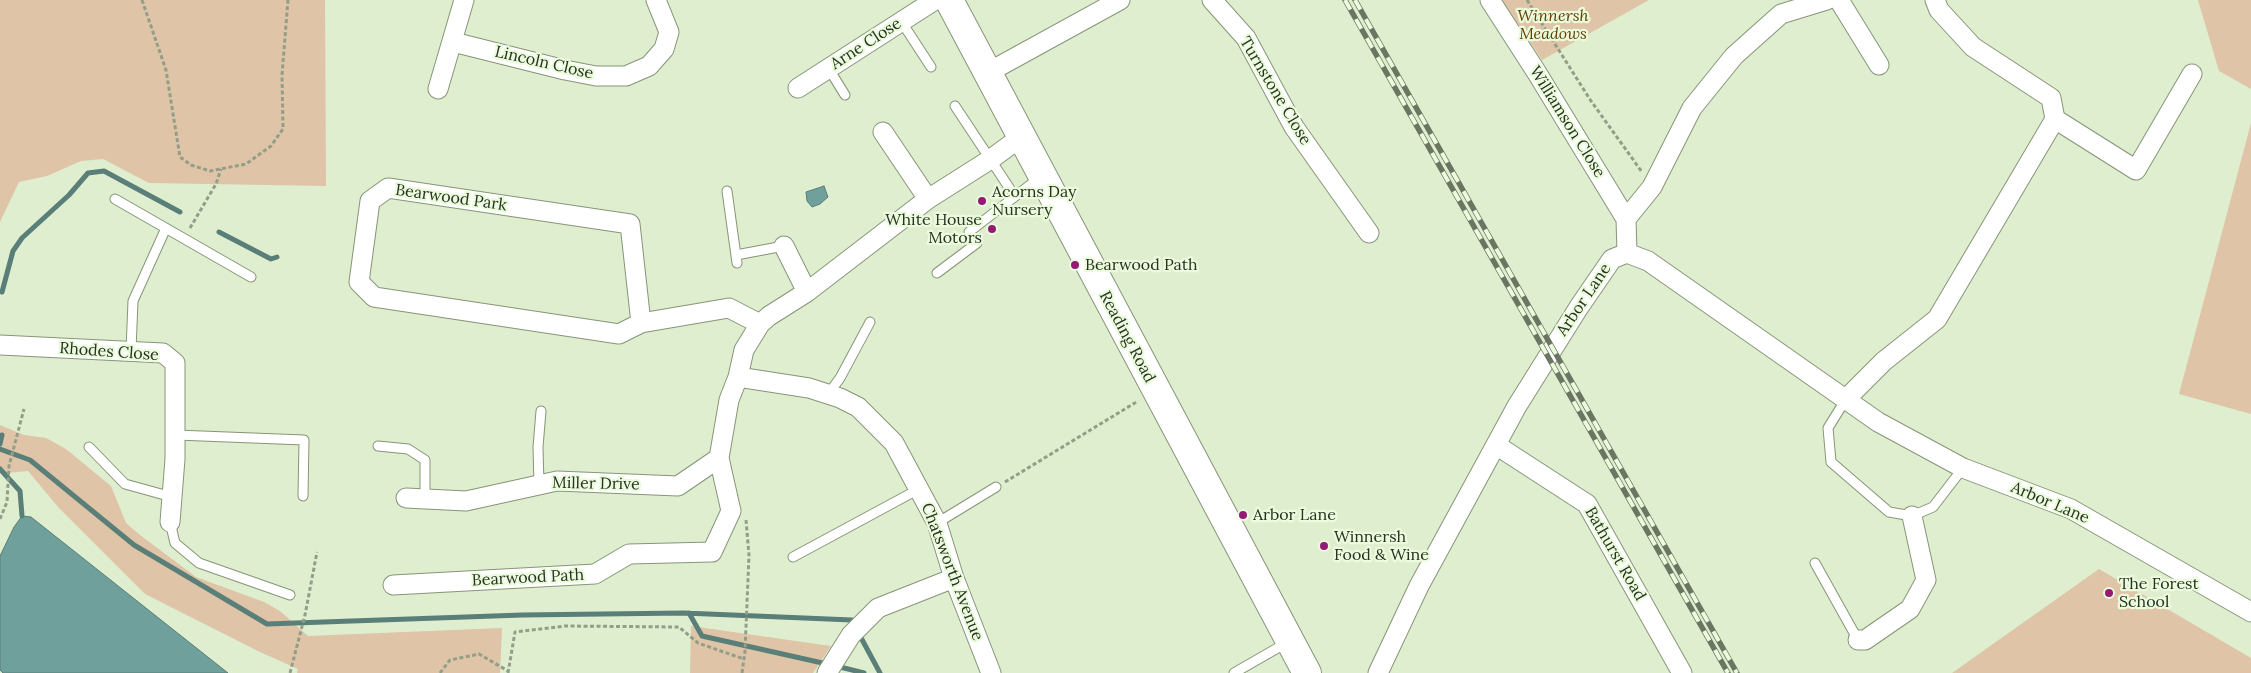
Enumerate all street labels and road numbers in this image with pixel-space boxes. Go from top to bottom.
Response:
street label: Arne Close [827,14,905,74]
street label: Turnstone Close [1235,33,1315,149]
street label: Lincoln Close [493,42,595,84]
street label: Williamson Close [1525,63,1609,181]
street label: Bearwood Park [394,181,508,215]
street label: Arbor Lane [1553,260,1615,340]
street label: Reading Road [1095,288,1159,386]
street label: Rhodes Close [59,339,159,365]
street label: Miller Drive [552,474,640,494]
street label: Arbor Lane [2008,478,2092,528]
street label: Chatsworth Avenue [917,500,987,644]
street label: Bathurst Road [1580,504,1650,604]
street label: Bearwood Path [471,565,585,591]

